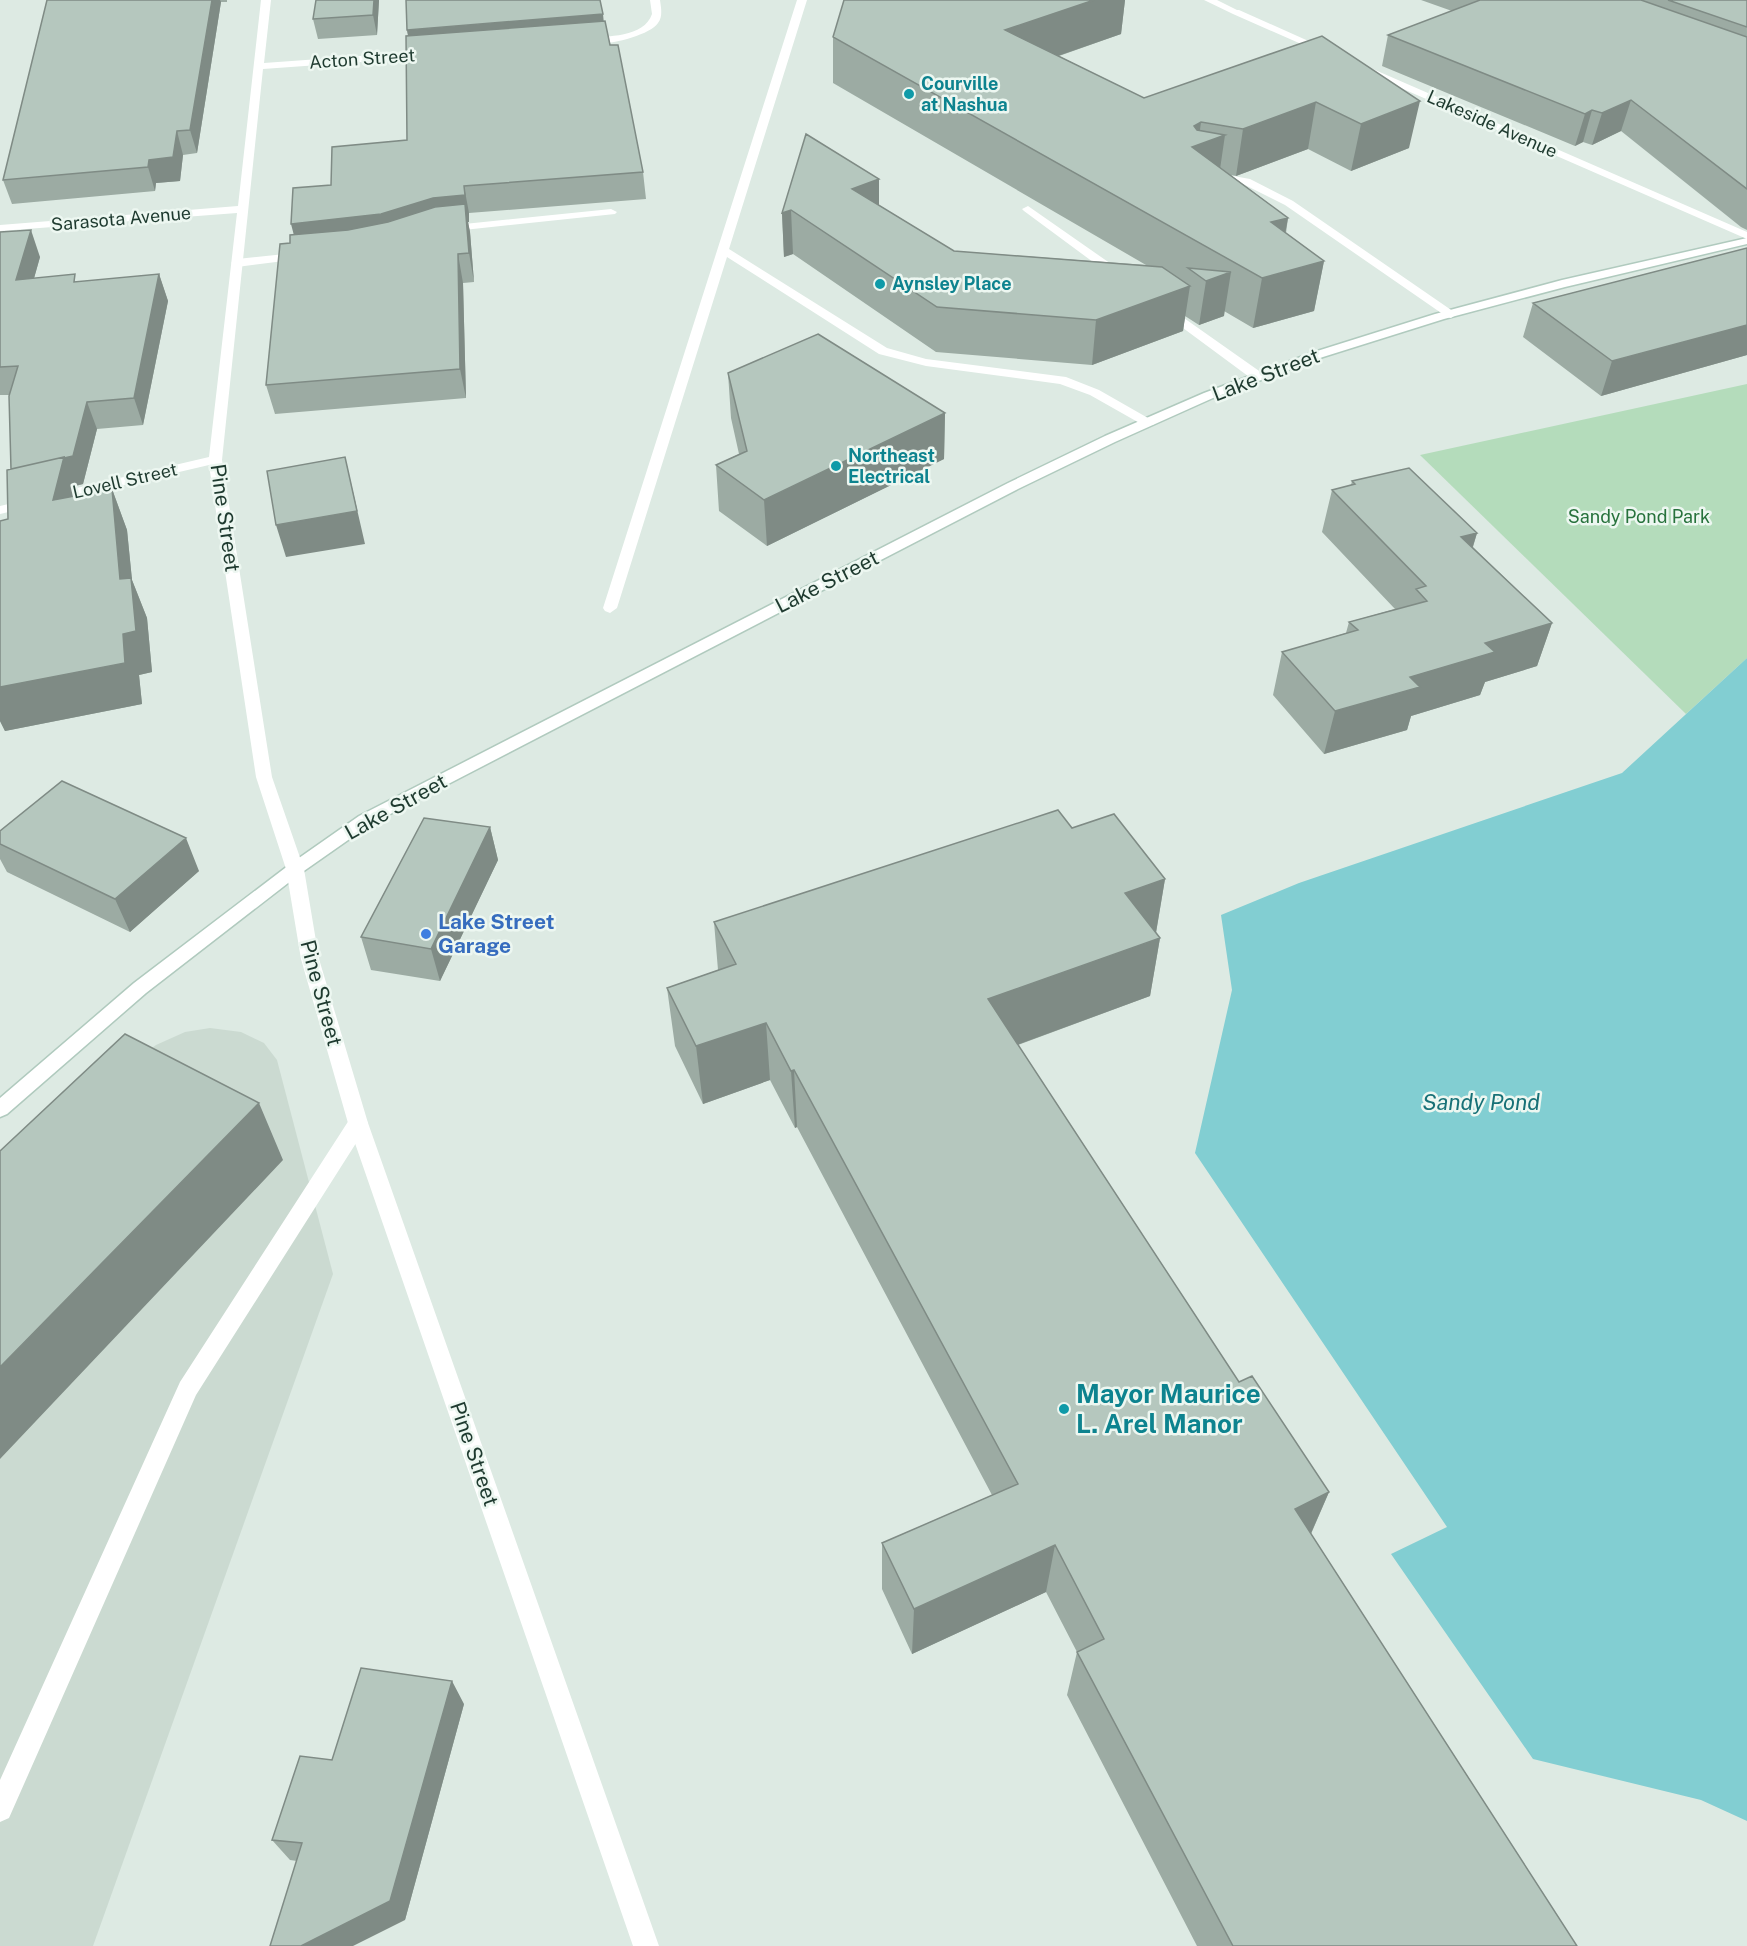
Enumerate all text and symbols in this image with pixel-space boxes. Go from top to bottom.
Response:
street label: Acton Street [308,44,416,73]
place label: Courville at Nashua [921,73,1008,115]
street label: Lakeside Avenue [1424,85,1561,162]
marker: Courville at Nashua [902,87,916,101]
street label: Sarasota Avenue [50,202,192,235]
place label: Aynsley Place [892,273,1012,294]
marker: Aynsley Place [873,277,887,291]
street label: Lake Street [1209,343,1323,406]
place label: Northeast Electrical [848,445,935,487]
street label: Lovell Street [71,458,179,503]
marker: Northeast Electrical [829,459,843,473]
street label: Pine Street [206,462,245,574]
park label: Sandy Pond Park [1568,506,1710,527]
street label: Lake Street [771,545,883,618]
street label: Lake Street [340,768,451,845]
place label: Lake Street Garage [438,909,554,958]
marker: Lake Street Garage [419,927,433,941]
street label: Pine Street [295,937,348,1049]
water label: Sandy Pond [1422,1089,1540,1115]
place label: Mayor Maurice L. Arel Manor [1076,1378,1261,1439]
street label: Pine Street [445,1398,504,1509]
marker: Mayor Maurice L. Arel Manor [1057,1402,1071,1416]

